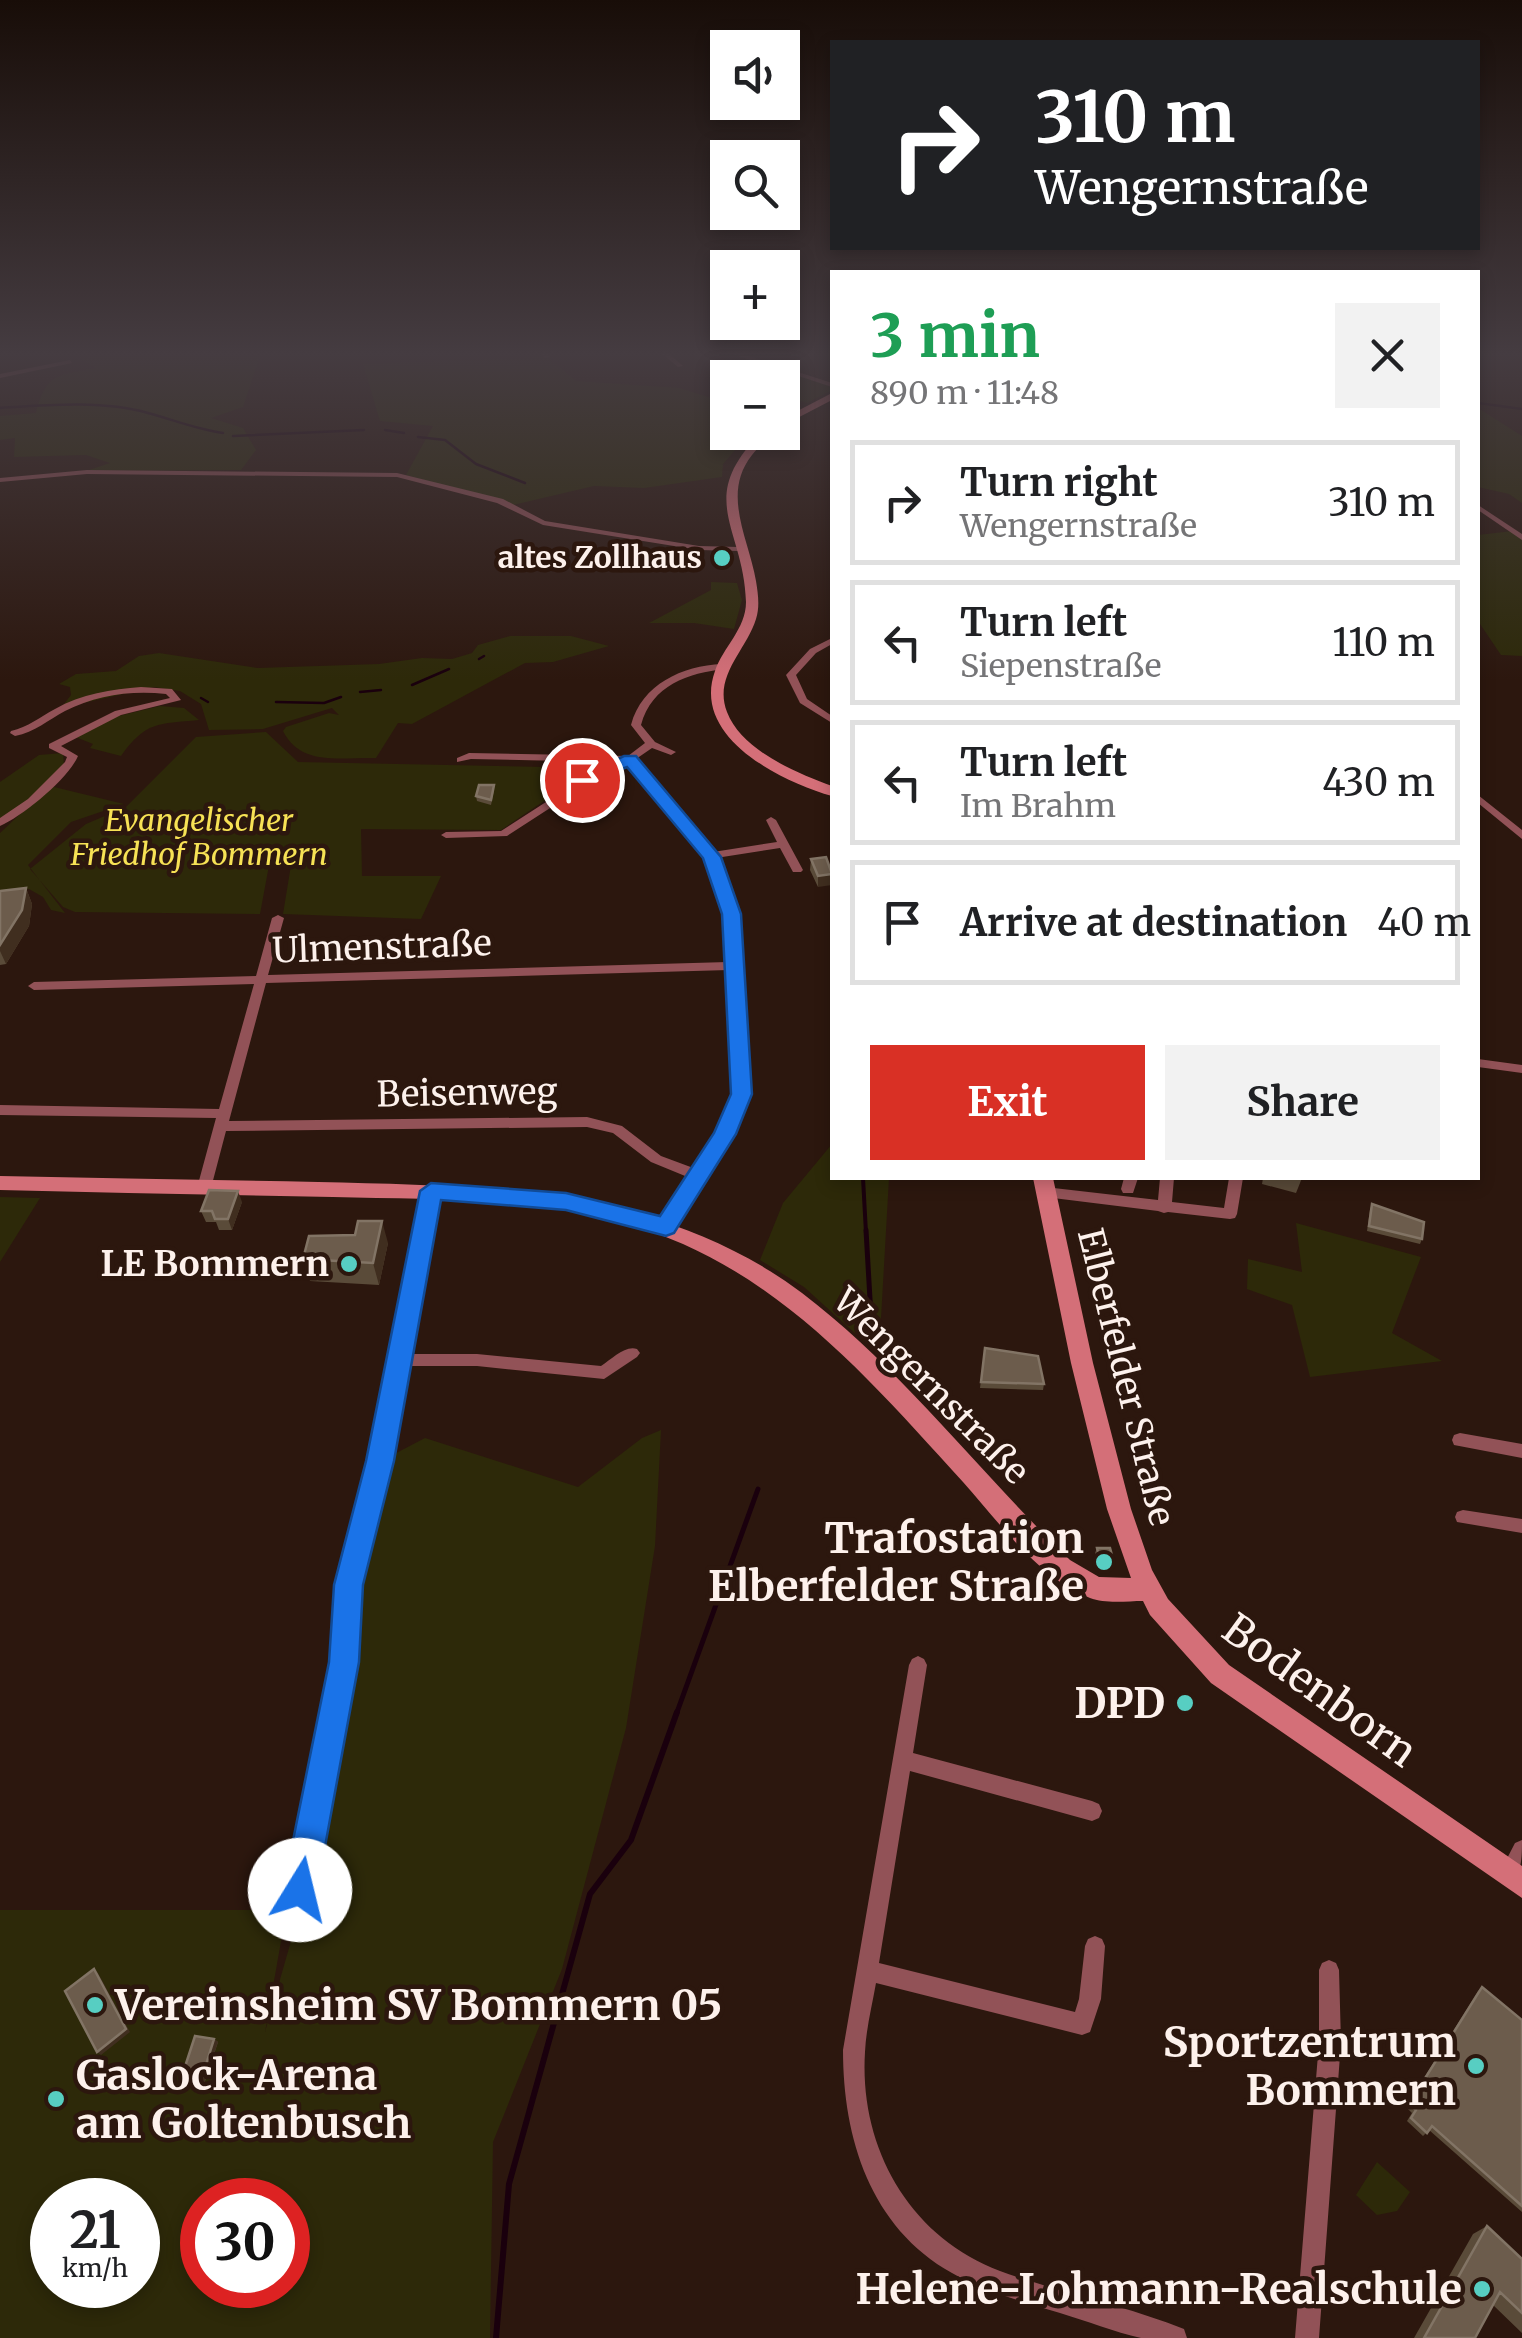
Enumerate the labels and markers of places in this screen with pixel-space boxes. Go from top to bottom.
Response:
place label: altes Zollhaus [498,538,702,576]
marker: altes Zollhaus [711,547,733,569]
pin [540,738,625,823]
place label: LE Bommern [100,1242,329,1286]
marker: LE Bommern [338,1253,360,1275]
place label: Trafostation Elberfelder Straße [708,1512,1084,1612]
marker: Trafostation Elberfelder Straße [1093,1551,1115,1573]
place label: DPD [1074,1677,1165,1729]
marker: DPD [1174,1692,1196,1714]
place label: Vereinsheim SV Bommern 05 [114,1979,722,2031]
marker: Vereinsheim SV Bommern 05 [84,1994,106,2016]
place label: Sportzentrum Bommern [1163,2016,1456,2116]
place label: Gaslock-Arena am Goltenbusch [76,2049,411,2149]
marker: Sportzentrum Bommern [1465,2055,1487,2077]
marker: Gaslock-Arena am Goltenbusch [45,2088,67,2110]
place label: Helene-Lohmann-Realschule [855,2263,1462,2315]
marker: Helene-Lohmann-Realschule [1471,2278,1493,2300]

